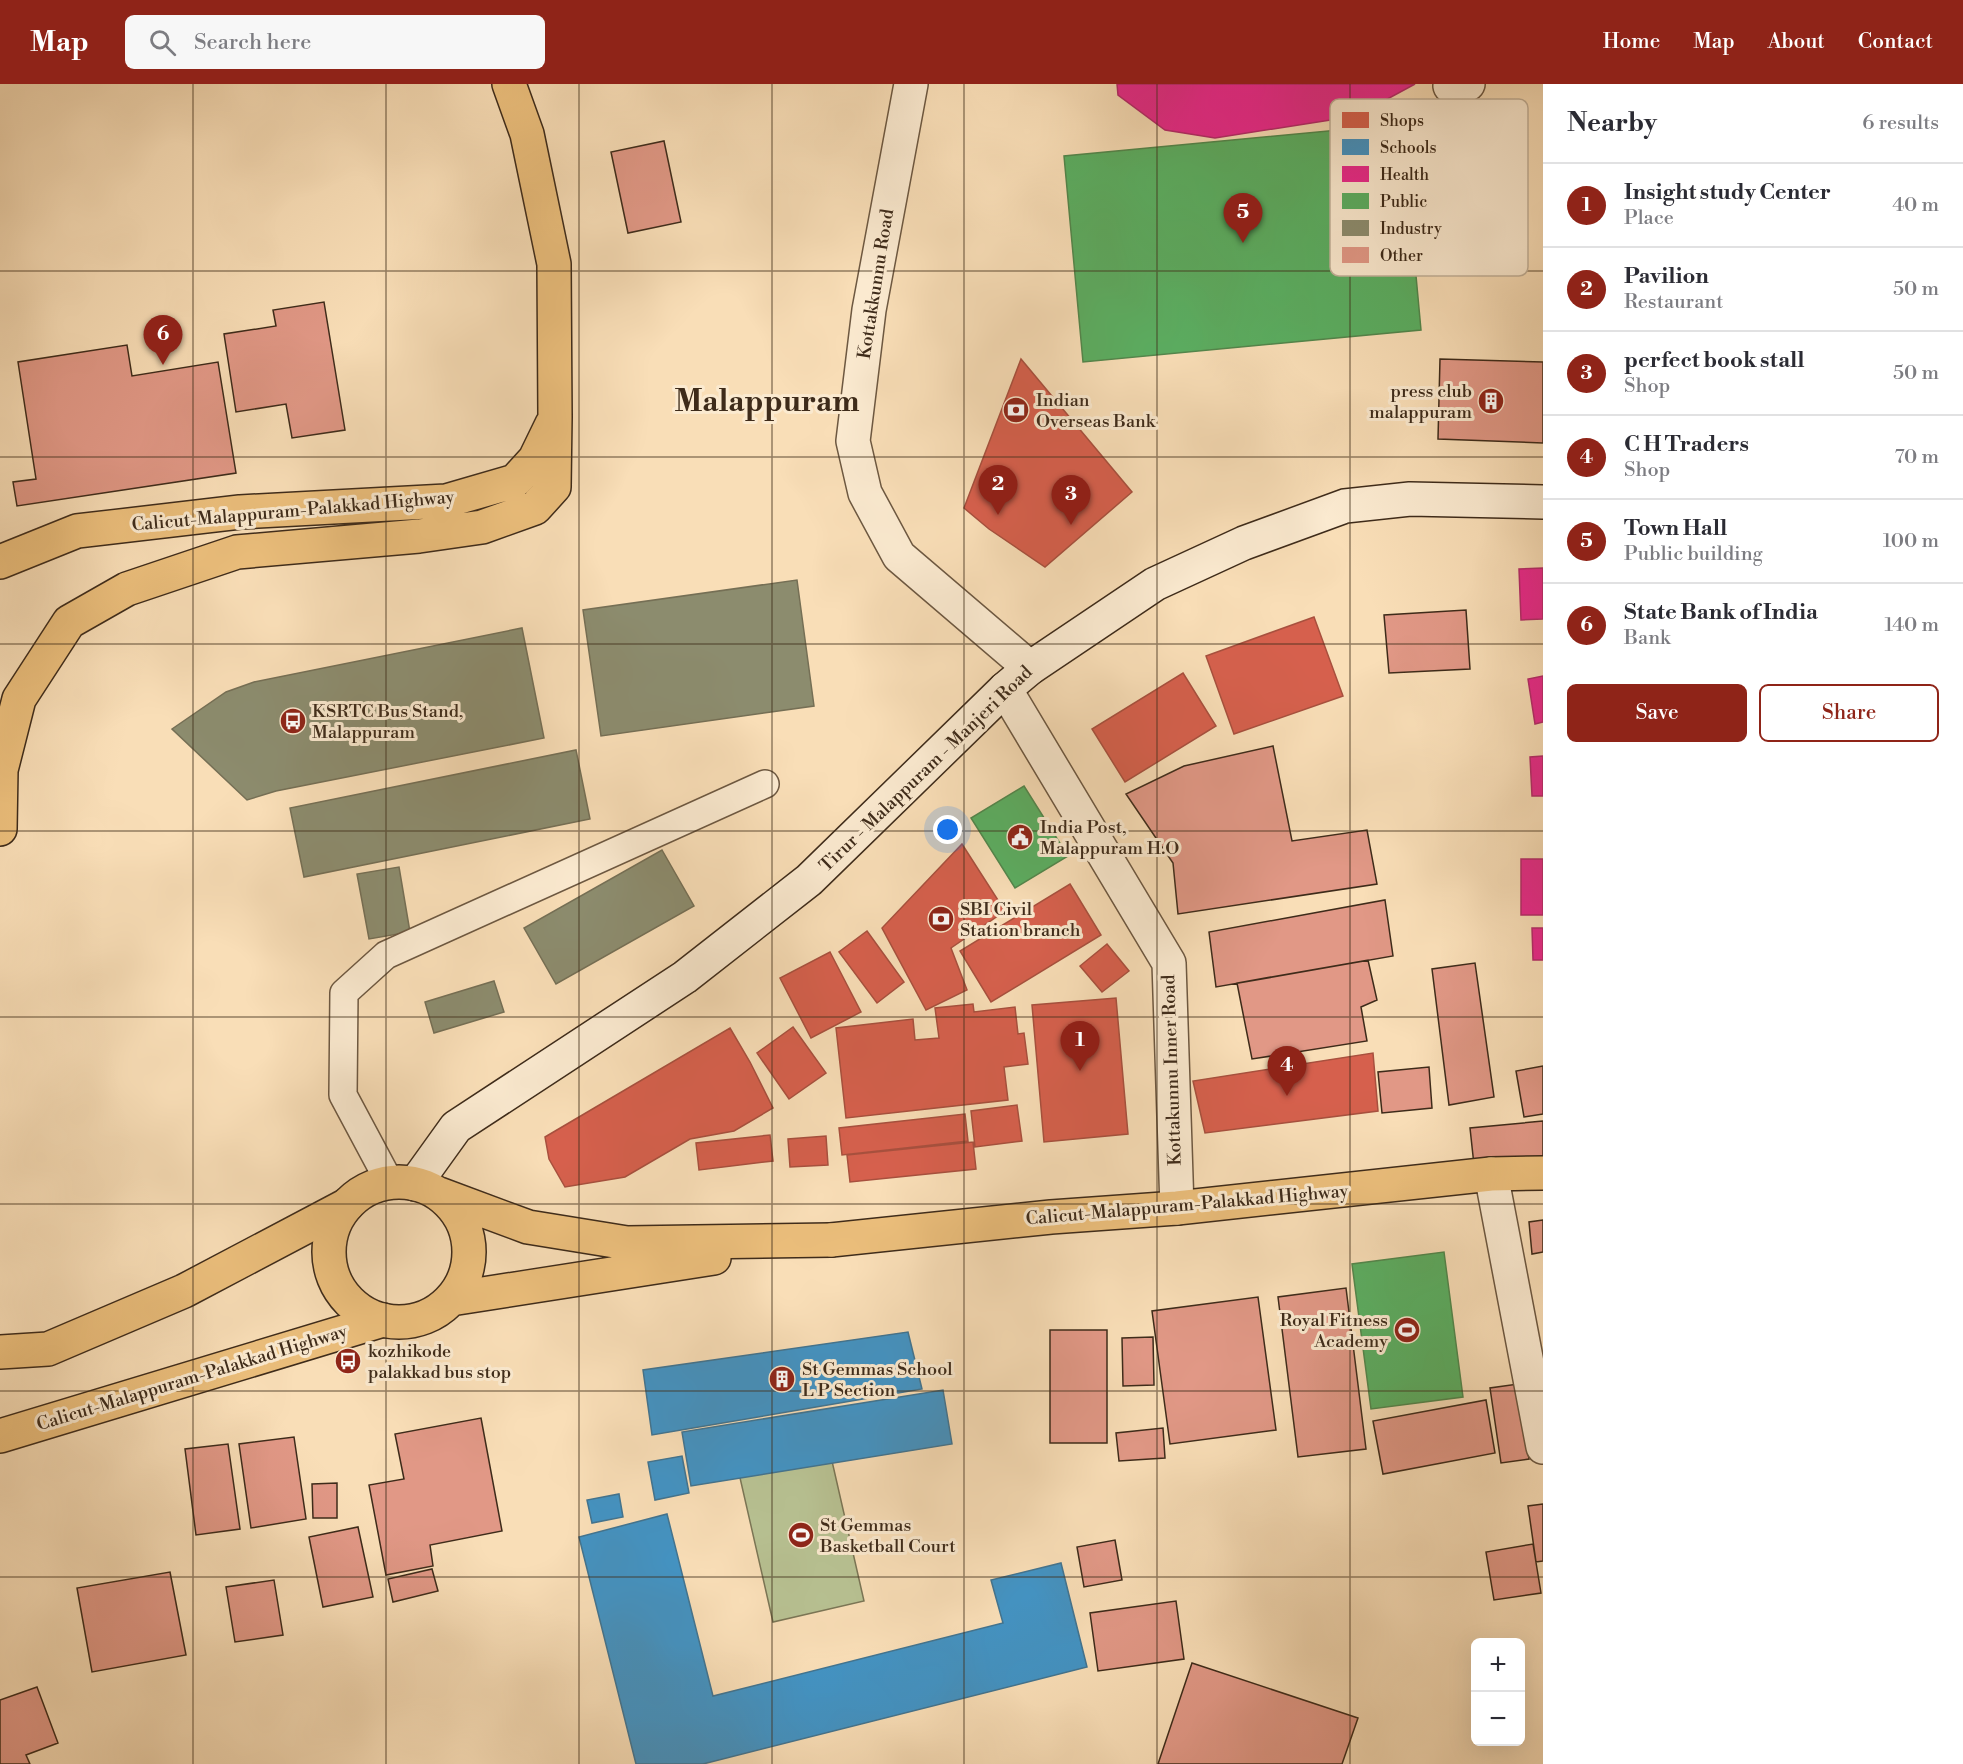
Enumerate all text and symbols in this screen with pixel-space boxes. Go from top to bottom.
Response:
search box [125,15,545,69]
text: Map [30,25,89,60]
icon: search [146,26,179,59]
text: Search here [194,29,311,56]
text: Home [1603,29,1660,55]
text: Map [1693,29,1735,55]
text: About [1768,29,1825,55]
text: Contact [1858,29,1933,55]
legend [1330,99,1528,276]
text: Nearby [1567,107,1657,139]
text: Shops [1380,111,1424,131]
text: 6 results [1862,111,1939,136]
text: Schools [1380,138,1436,158]
text: Health [1380,165,1430,185]
text: Insight study Center [1624,179,1831,206]
text: Public [1380,192,1427,212]
text: 1 [1582,193,1591,218]
text: 40 m [1892,193,1939,218]
pin: 5 [1224,194,1262,243]
street label: Kottakkunnu Road [853,206,899,361]
text: Place [1624,206,1674,231]
text: Industry [1380,219,1442,239]
text: Other [1380,246,1423,266]
text: Pavilion [1624,263,1709,290]
text: 2 [1580,277,1593,302]
text: 50 m [1893,277,1939,302]
text: Restaurant [1624,290,1723,315]
pin: 6 [144,316,182,365]
text: perfect book stall [1624,347,1805,374]
text: 3 [1580,361,1593,386]
text: 50 m [1893,361,1939,386]
text: Shop [1624,374,1670,399]
place label: press club malappuram [1369,380,1472,424]
district label: Malappuram [674,383,860,421]
building icon: press club malappuram [1476,386,1506,416]
place label: Indian Overseas Bank [1036,389,1157,433]
bank icon: Indian Overseas Bank [1001,395,1031,425]
text: C H Traders [1624,431,1749,458]
text: 4 [1580,445,1593,470]
text: 70 m [1895,445,1939,470]
text: Shop [1624,458,1670,483]
pin: 2 [978,466,1018,515]
pin: 3 [1052,476,1090,525]
street label: Calicut-Malappuram-Palakkad Highway [131,485,455,537]
text: Town Hall [1624,515,1727,542]
text: 5 [1580,529,1593,554]
text: 100 m [1883,529,1939,554]
text: Public building [1624,542,1763,567]
text: State Bank of India [1624,599,1818,626]
text: 6 [1580,613,1593,638]
text: 140 m [1884,613,1939,638]
text: Bank [1624,626,1671,651]
street label: Tirur - Malappuram - Manjeri Road [815,660,1038,877]
button: Save [1567,684,1747,742]
button: Share [1759,684,1939,742]
place label: KSRTC Bus Stand, Malappuram [312,700,463,744]
bus stop icon: KSRTC Bus Stand, Malappuram [278,706,308,736]
your location [933,815,962,844]
place label: India Post, Malappuram H.O [1040,816,1179,860]
public building icon: India Post, Malappuram H.O [1005,822,1035,852]
place label: SBI Civil Station branch [960,898,1081,942]
bank icon: SBI Civil Station branch [926,904,956,934]
street label: Kottakunnu Inner Road [1157,973,1187,1166]
pin: 1 [1060,1022,1100,1071]
pin: 4 [1268,1046,1306,1096]
street label: Calicut-Malappuram-Palakkad Highway [1025,1179,1349,1231]
place label: Royal Fitness Academy [1280,1309,1388,1353]
sports icon: Royal Fitness Academy [1392,1315,1422,1345]
street label: Calicut-Malappuram-Palakkad Highway [34,1320,350,1436]
place label: kozhikode palakkad bus stop [368,1340,511,1384]
bus stop icon: kozhikode palakkad bus stop [333,1346,363,1376]
place label: St Gemmas School L P Section [802,1358,953,1402]
building icon: St Gemmas School L P Section [767,1364,797,1394]
place label: St Gemmas Basketball Court [819,1514,956,1558]
sports icon: St Gemmas Basketball Court [786,1520,816,1550]
map controls [1471,1638,1525,1746]
button: + [1471,1638,1525,1692]
button: − [1471,1692,1525,1746]

